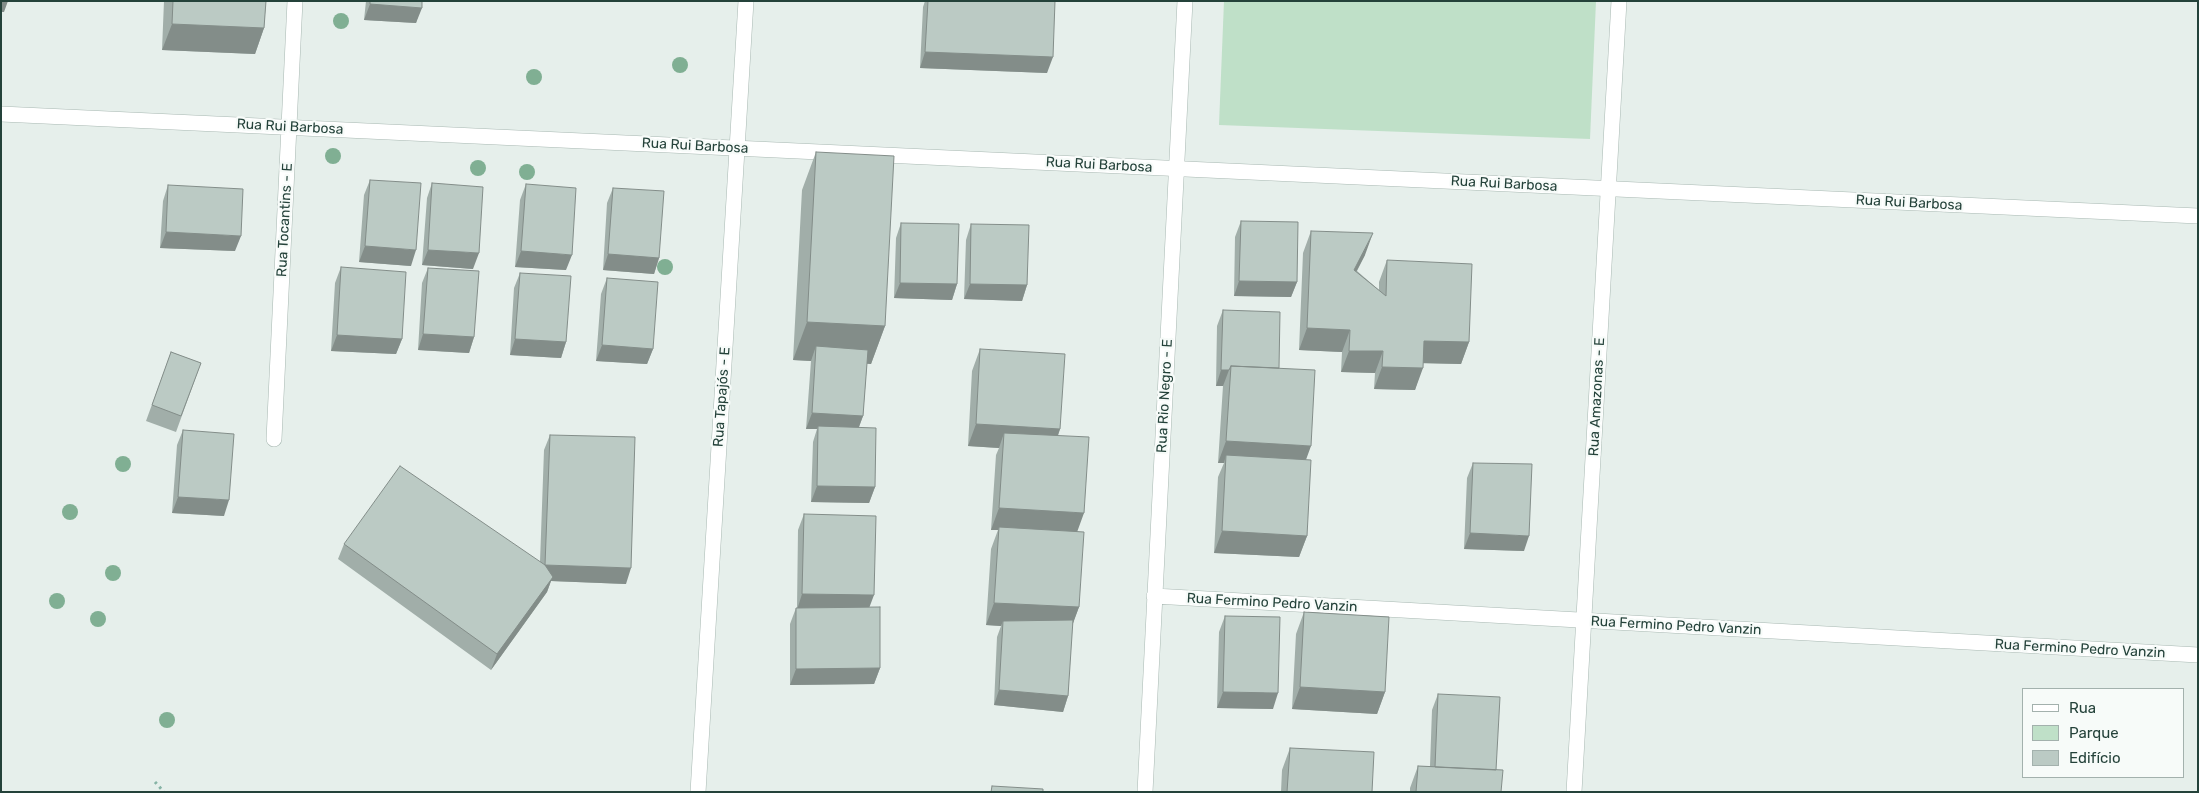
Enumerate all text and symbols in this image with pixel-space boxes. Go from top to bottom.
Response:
street label: Rua Rui Barbosa [236,116,344,138]
street label: Rua Rui Barbosa [641,135,749,157]
street label: Rua Rui Barbosa [1045,154,1153,176]
street label: Rua Tocantins - E [274,163,296,277]
street label: Rua Rui Barbosa [1450,173,1558,195]
street label: Rua Rui Barbosa [1855,192,1963,214]
street label: Rua Amazonas - E [1586,337,1608,457]
street label: Rua Rio Negro - E [1154,339,1176,453]
street label: Rua Tapajós - E [710,346,734,448]
street label: Rua Fermino Pedro Vanzin [1186,590,1358,616]
street label: Rua Fermino Pedro Vanzin [1590,613,1762,639]
street label: Rua Fermino Pedro Vanzin [1994,636,2166,662]
legend [2022,688,2184,778]
text: Rua [2069,699,2096,717]
text: Parque [2069,724,2119,742]
text: Edifício [2069,749,2121,767]

